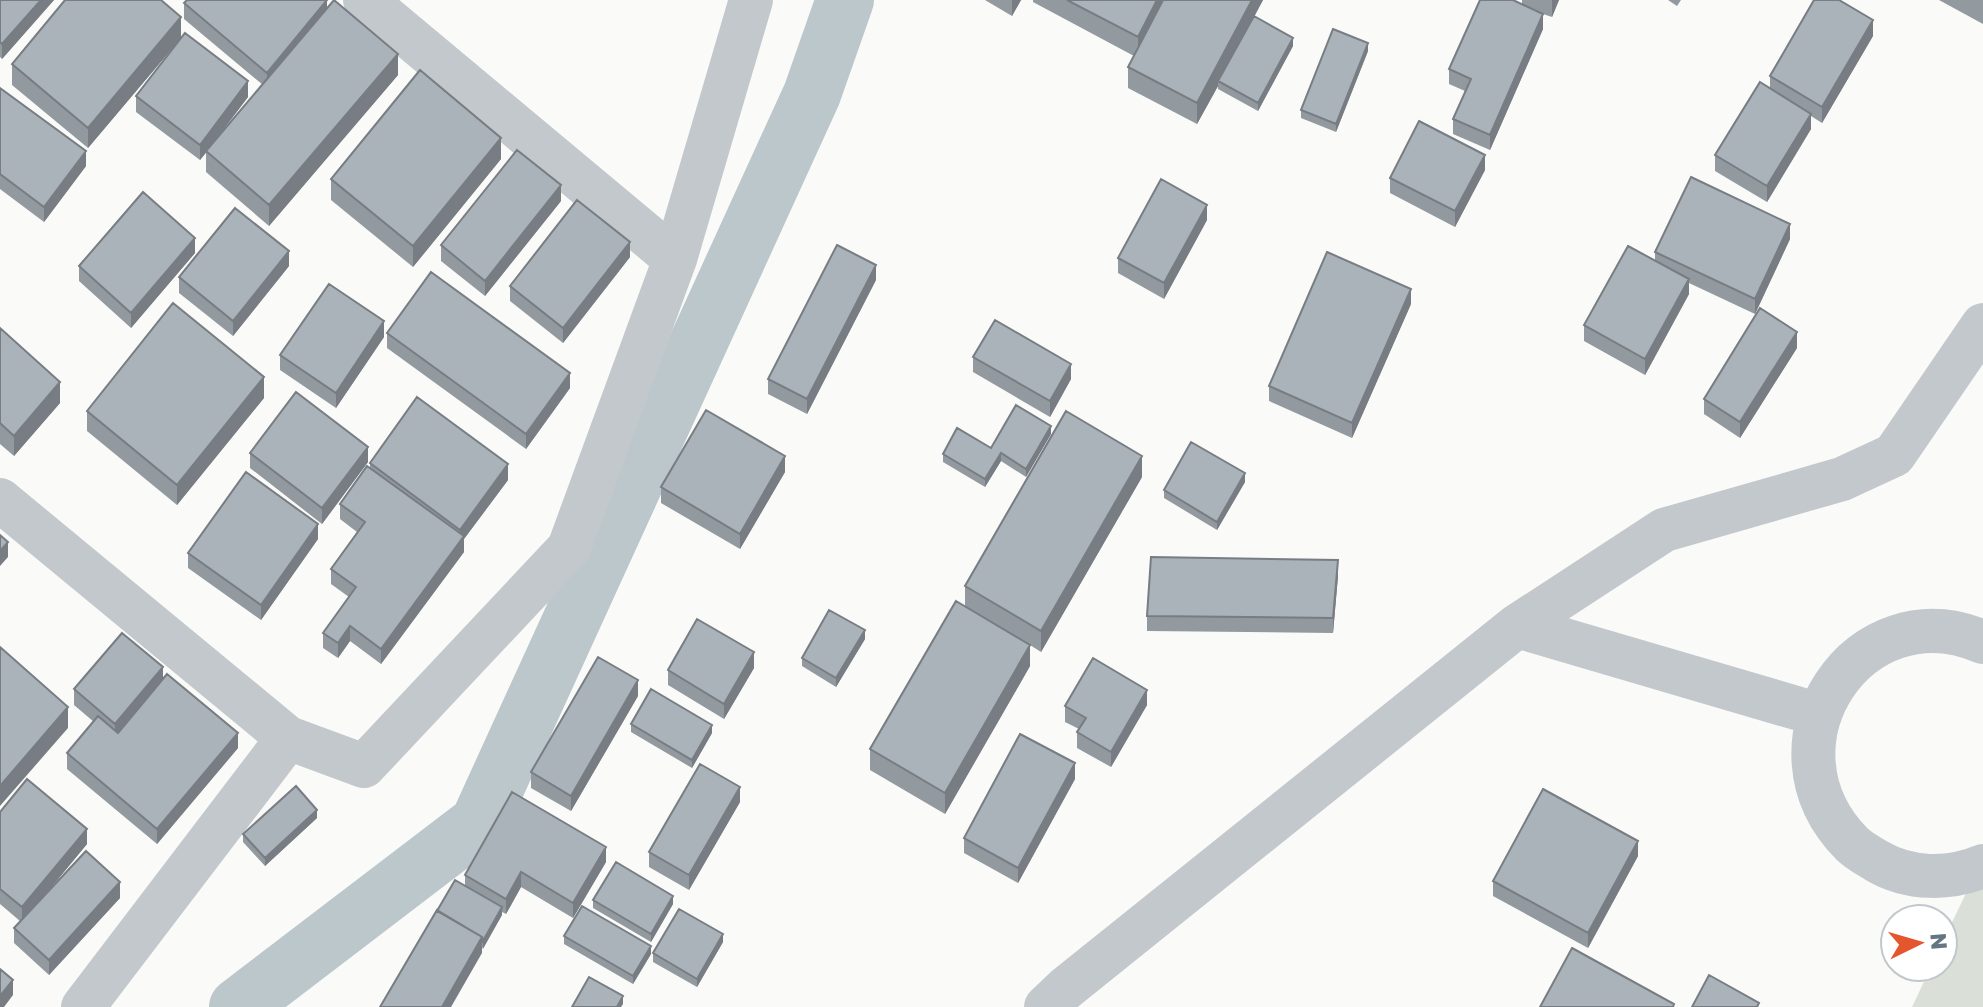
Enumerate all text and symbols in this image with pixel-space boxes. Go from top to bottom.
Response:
north arrow [1879,903,1959,983]
text: N [1925,932,1954,951]

